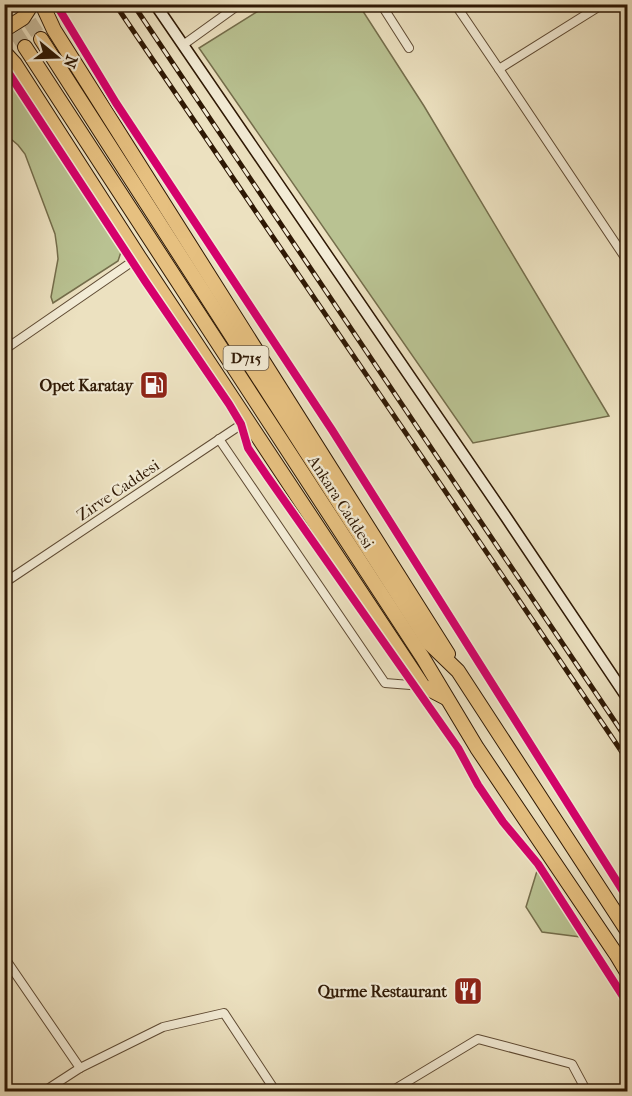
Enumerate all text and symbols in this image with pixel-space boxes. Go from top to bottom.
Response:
north arrow [27,27,87,87]
text: N [59,53,82,71]
road number: D715 [224,346,268,370]
fuel station icon: Opet Karatay [138,369,170,401]
place label: Opet Karatay [40,376,134,396]
street label: Ankara Caddesi [303,451,378,552]
street label: Zirve Caddesi [73,455,163,525]
restaurant icon: Qurme Restaurant [452,975,484,1007]
place label: Qurme Restaurant [318,982,447,1001]

